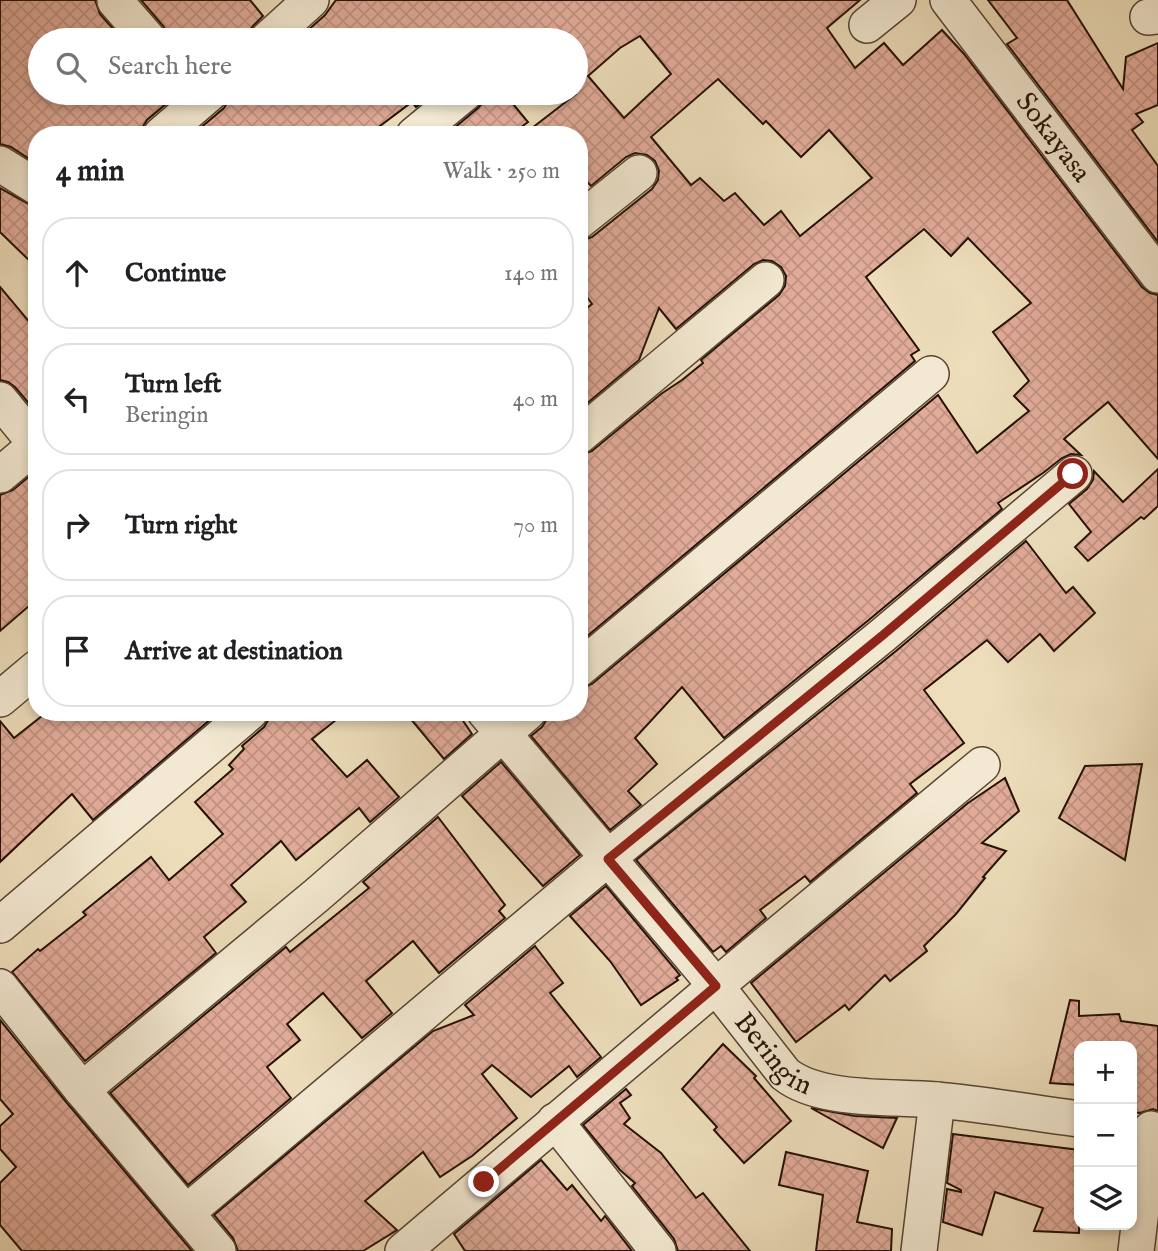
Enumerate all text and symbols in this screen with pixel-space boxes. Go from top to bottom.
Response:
search box [28,28,588,105]
icon: search [52,48,90,86]
text: Search here [108,50,232,83]
street label: Sokayasa [1008,86,1099,190]
text: 4 min [56,153,124,191]
text: Walk · 250 m [443,157,560,186]
icon: ahead [58,254,96,292]
text: Continue [125,257,226,290]
text: 140 m [504,259,558,288]
text: Turn left [125,368,222,401]
icon: left [58,380,96,418]
text: 40 m [513,385,558,414]
text: Beringin [125,401,209,430]
route start [1057,458,1088,489]
icon: right [58,506,96,544]
text: Turn right [125,509,238,542]
text: 70 m [513,511,558,540]
icon: arrive [58,632,96,670]
text: Arrive at destination [125,635,343,668]
street label: Beringin [726,1006,817,1104]
map controls [1074,1041,1137,1230]
button: + [1074,1041,1137,1104]
button: − [1074,1104,1137,1167]
route end [468,1166,499,1197]
button: layers [1074,1167,1137,1230]

